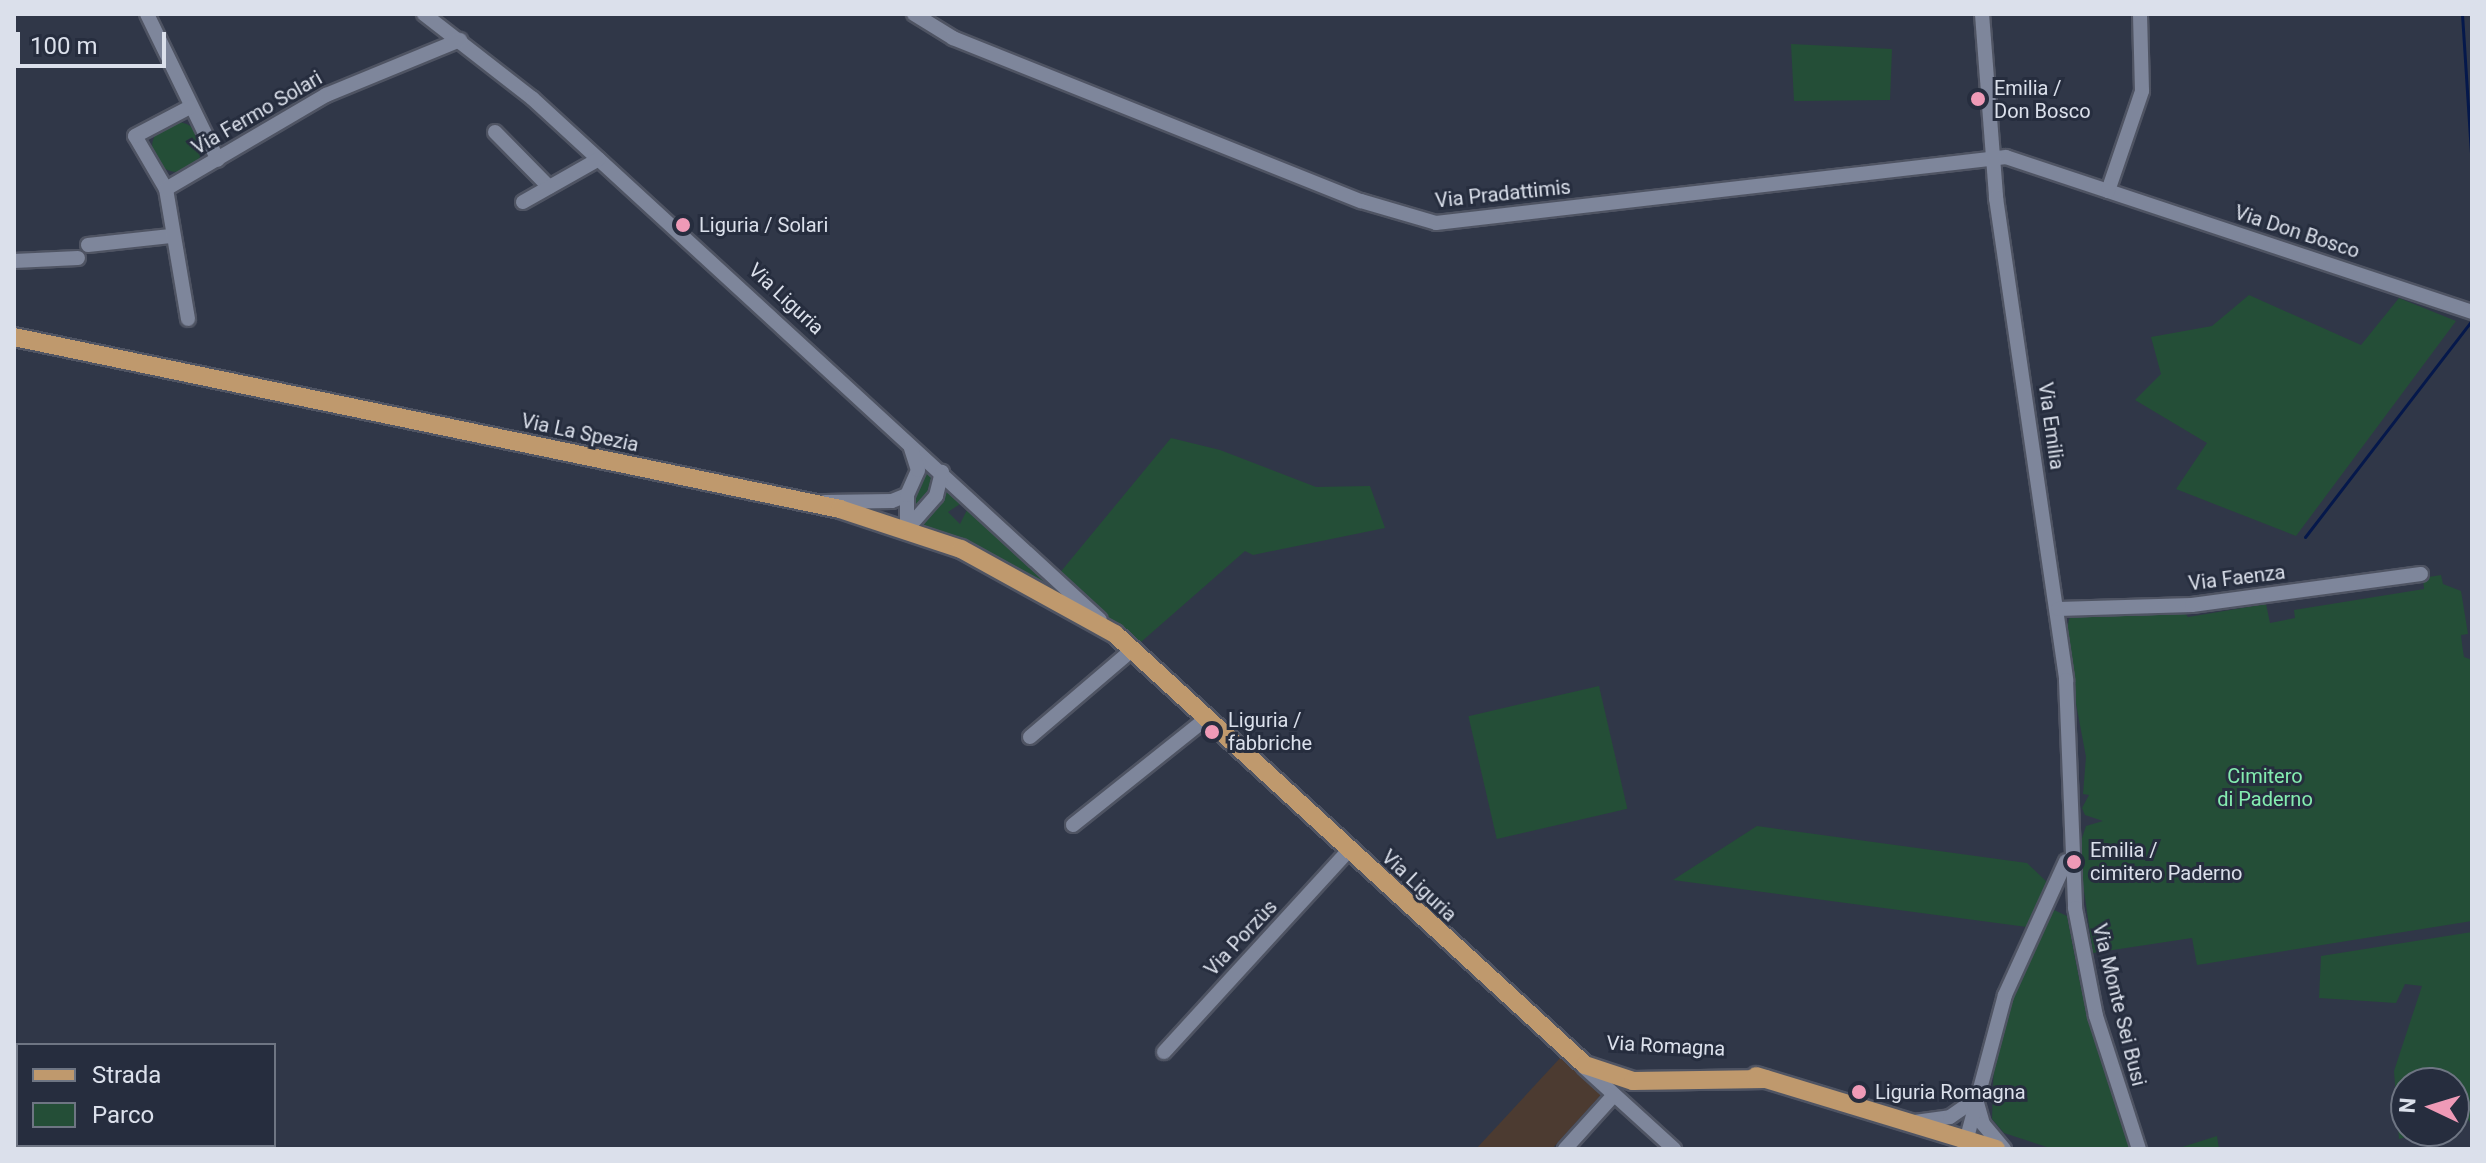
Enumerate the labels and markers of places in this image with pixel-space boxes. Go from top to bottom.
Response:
place label: Emilia / Don Bosco [1994,76,2091,123]
marker: Emilia / Don Bosco [1969,90,1987,108]
place label: Liguria / Solari [699,213,828,237]
marker: Liguria / Solari [674,216,692,234]
place label: Liguria / fabbriche [1228,708,1312,755]
marker: Liguria / fabbriche [1203,723,1221,741]
place label: Emilia / cimitero Paderno [2090,838,2242,885]
marker: Emilia / cimitero Paderno [2065,853,2083,871]
place label: Liguria Romagna [1875,1080,2026,1104]
marker: Liguria Romagna [1850,1083,1868,1101]

